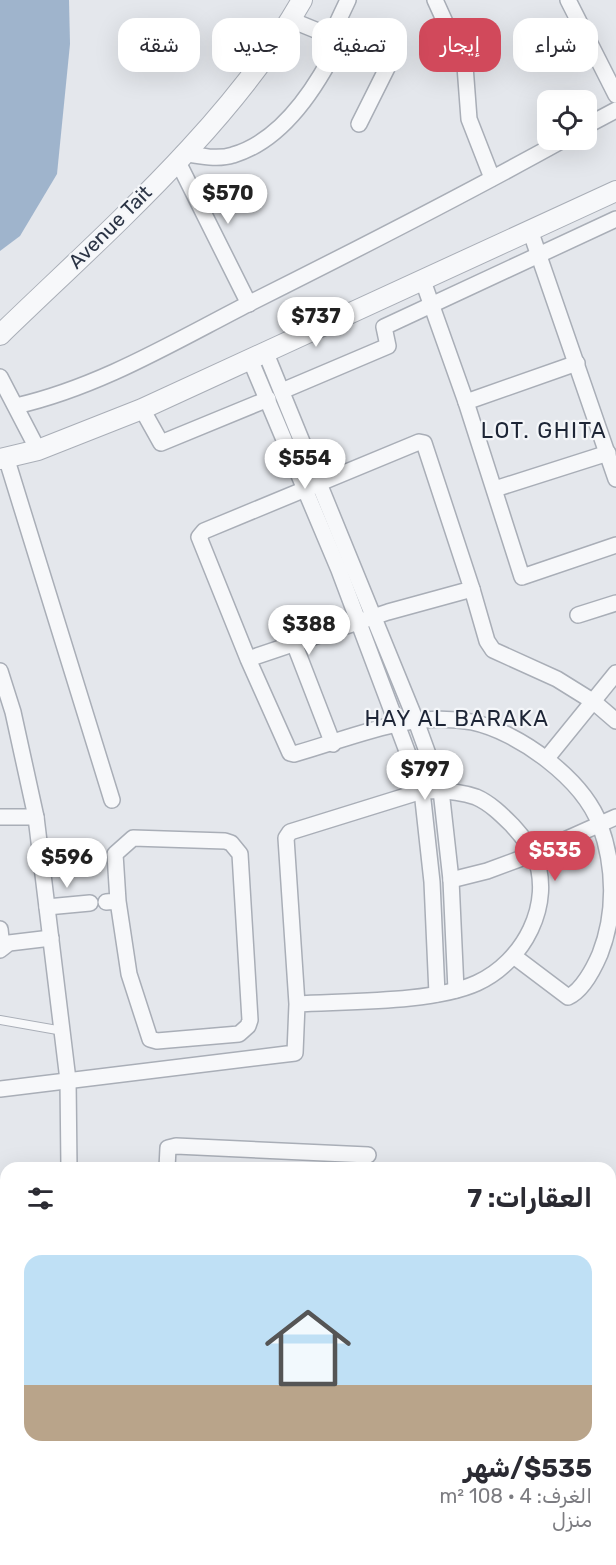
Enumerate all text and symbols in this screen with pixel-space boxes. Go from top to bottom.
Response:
chip: شقة [118,18,200,72]
chip: جديد [212,18,300,72]
chip: تصفية [312,18,407,72]
chip: إيجار [419,18,501,72]
chip: شراء [513,18,598,72]
map controls [537,90,597,150]
button: locate [537,90,597,150]
pin: $570 [192,174,264,225]
street label: Avenue Tait [63,180,157,274]
text: $570 [202,181,254,205]
pin: $737 [280,297,352,348]
text: $737 [291,304,341,328]
district label: LOT. GHITA [481,417,607,444]
pin: $554 [269,439,341,490]
text: $554 [279,446,331,470]
pin: $388 [273,605,345,656]
text: $388 [282,612,336,636]
district label: HAY AL BARAKA [364,705,550,732]
pin: $797 [389,750,461,801]
text: $797 [400,757,450,781]
pin: $535 [519,831,591,882]
pin: $596 [31,838,103,889]
text: $535 [529,838,581,862]
text: $596 [41,845,93,869]
icon: filters [24,1182,57,1215]
text: العقارات: 7 [467,1183,592,1214]
icon: home [254,1294,362,1402]
text: $535/شهر [463,1453,592,1484]
text: الغرف: 4 · 108 m² [440,1484,592,1508]
text: منزل [552,1508,592,1532]

